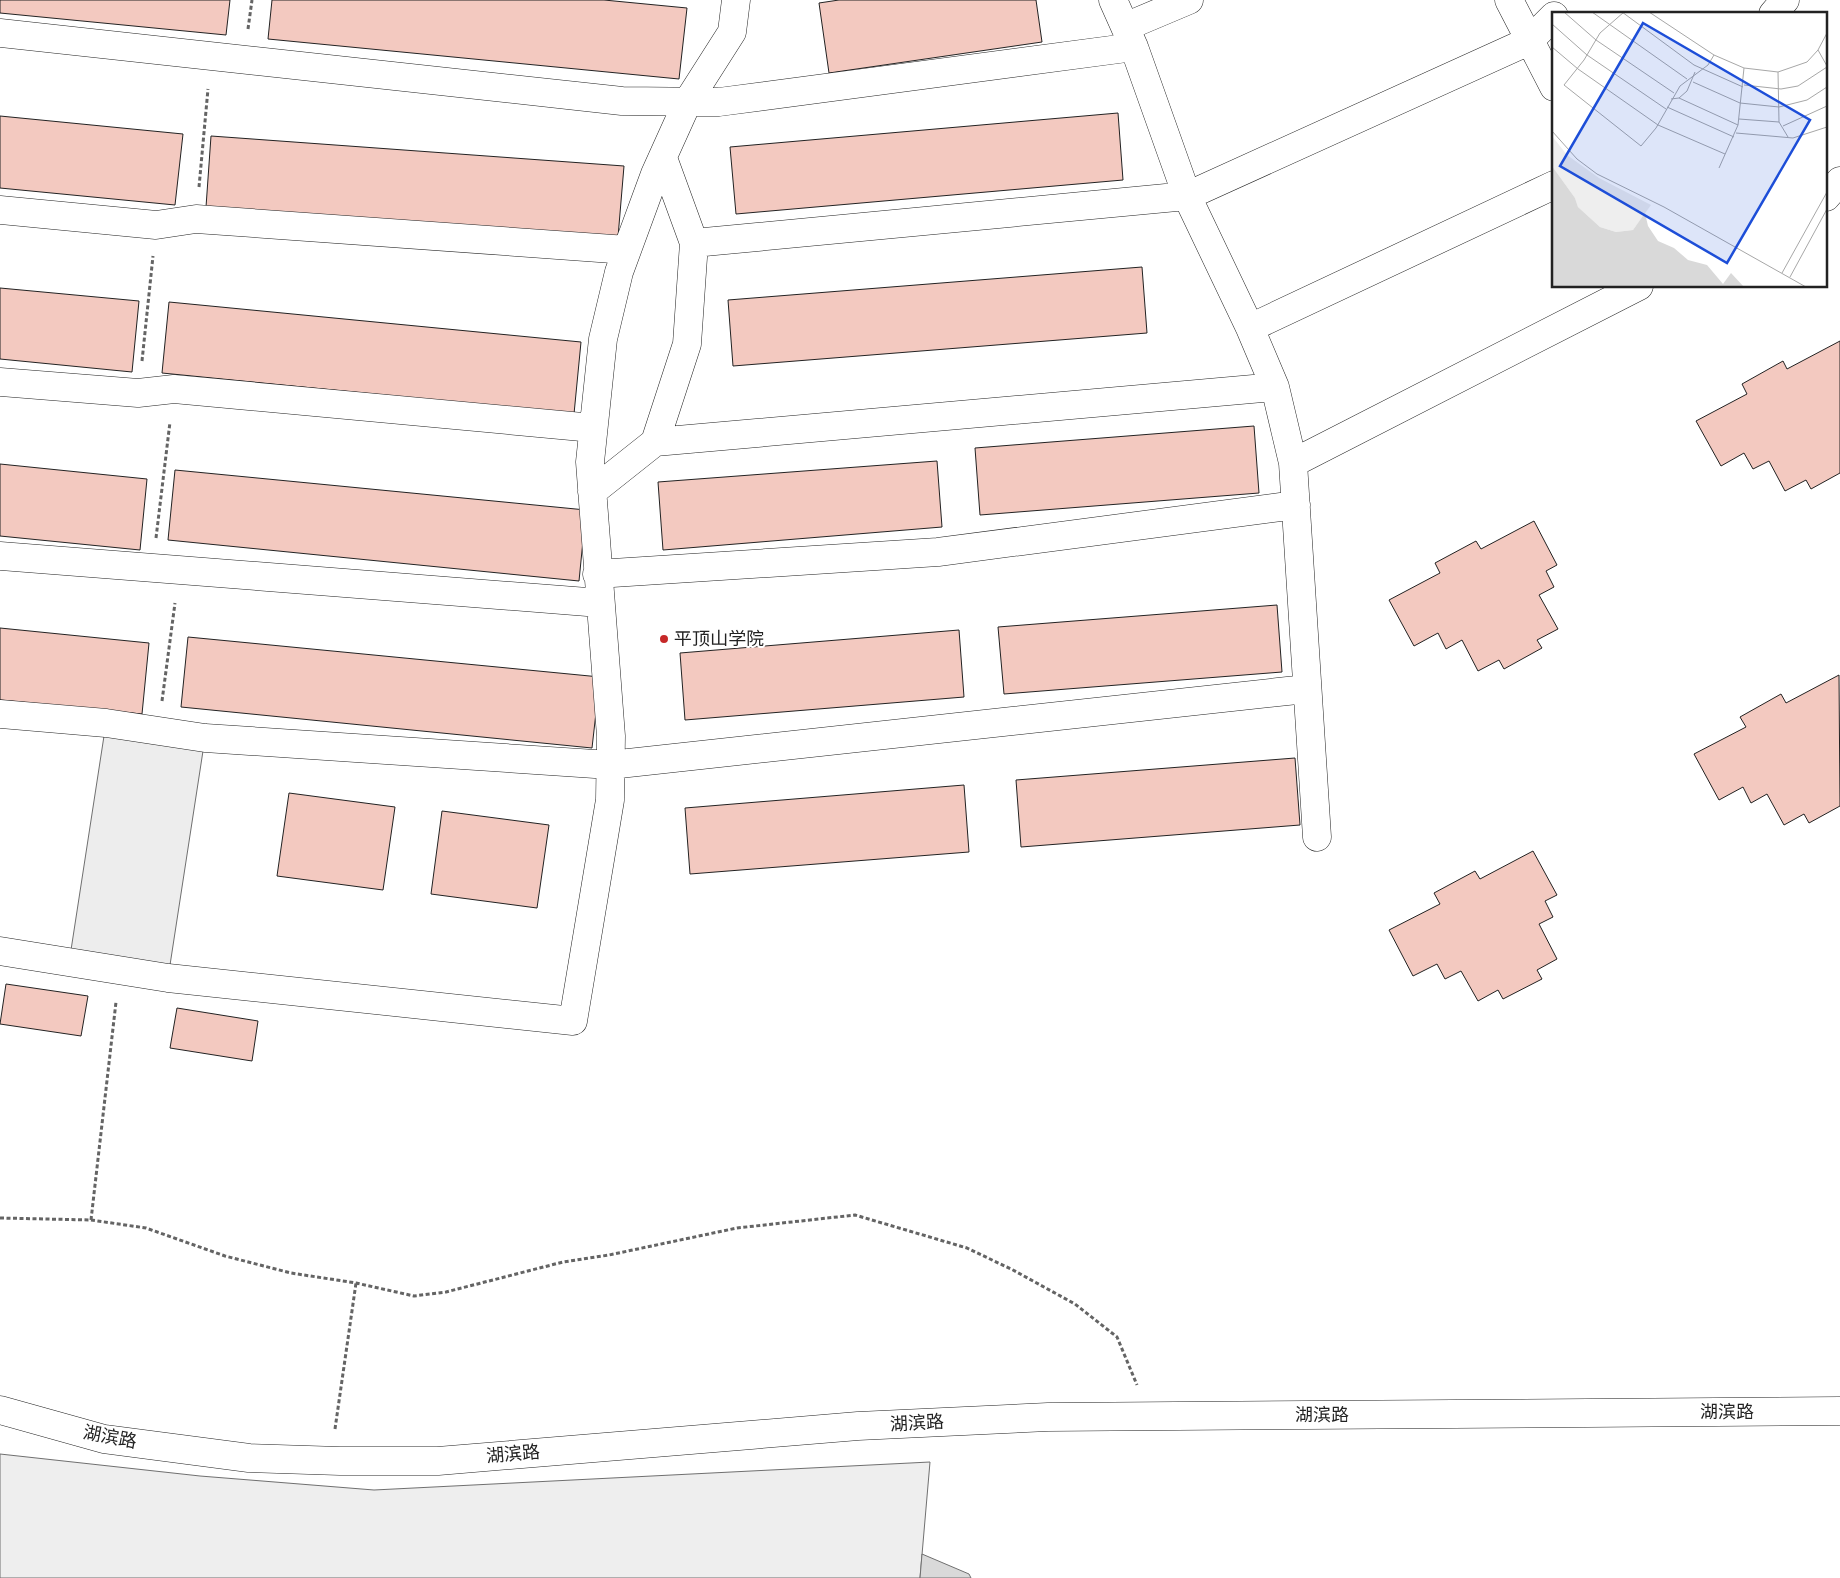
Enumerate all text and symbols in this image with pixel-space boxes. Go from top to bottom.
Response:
inset map [1552,12,1828,288]
place label: 平顶山学院 [674,626,764,652]
marker: 平顶山学院 [658,633,670,645]
street label: 湖滨路 [1700,1399,1754,1425]
street label: 湖滨路 [1295,1402,1349,1428]
street label: 湖滨路 [889,1409,945,1437]
street label: 湖滨路 [81,1419,139,1455]
street label: 湖滨路 [485,1439,541,1469]

